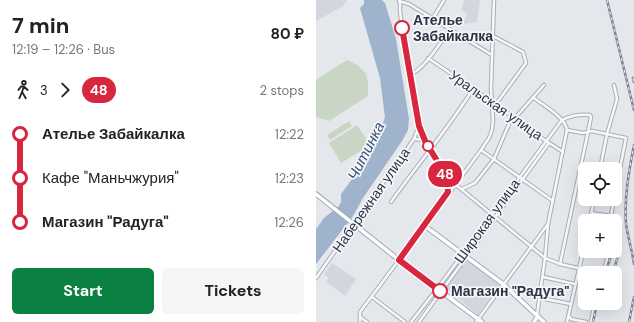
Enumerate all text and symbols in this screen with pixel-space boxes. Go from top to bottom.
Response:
text: 7 min [12,11,69,40]
place label: Ателье Забайкалка [413,11,493,45]
marker: Ателье Забайкалка [394,20,410,36]
text: 80 ₽ [271,24,304,44]
text: 12:19 – 12:26 · Bus [12,41,115,58]
street label: Уральская улица [446,66,547,144]
icon: walk [12,79,34,101]
icon: forward [54,79,76,101]
text: 48 [90,81,108,99]
text: 3 [40,82,48,99]
text: 2 stops [260,82,304,99]
water label: Читинка [343,118,389,184]
text: Ателье Забайкалка [42,124,185,144]
text: 12:22 [275,126,304,143]
unlabelled marker [422,140,434,152]
street label: Набережная улица [328,144,414,256]
line badge: 48 [427,161,463,187]
map controls [578,162,622,310]
button: locate [578,162,622,206]
text: 48 [436,165,454,183]
text: Кафе "Маньчжурия" [42,168,179,188]
text: 12:23 [275,170,304,187]
street label: Широкая улица [450,175,524,267]
text: Магазин "Радуга" [42,212,169,232]
text: 12:26 [274,214,304,231]
button: + [578,214,622,258]
button: − [578,266,622,310]
button: Start [12,268,154,314]
button: Tickets [162,268,304,314]
place label: Магазин "Радуга" [451,282,569,300]
marker: Магазин "Радуга" [432,283,448,299]

